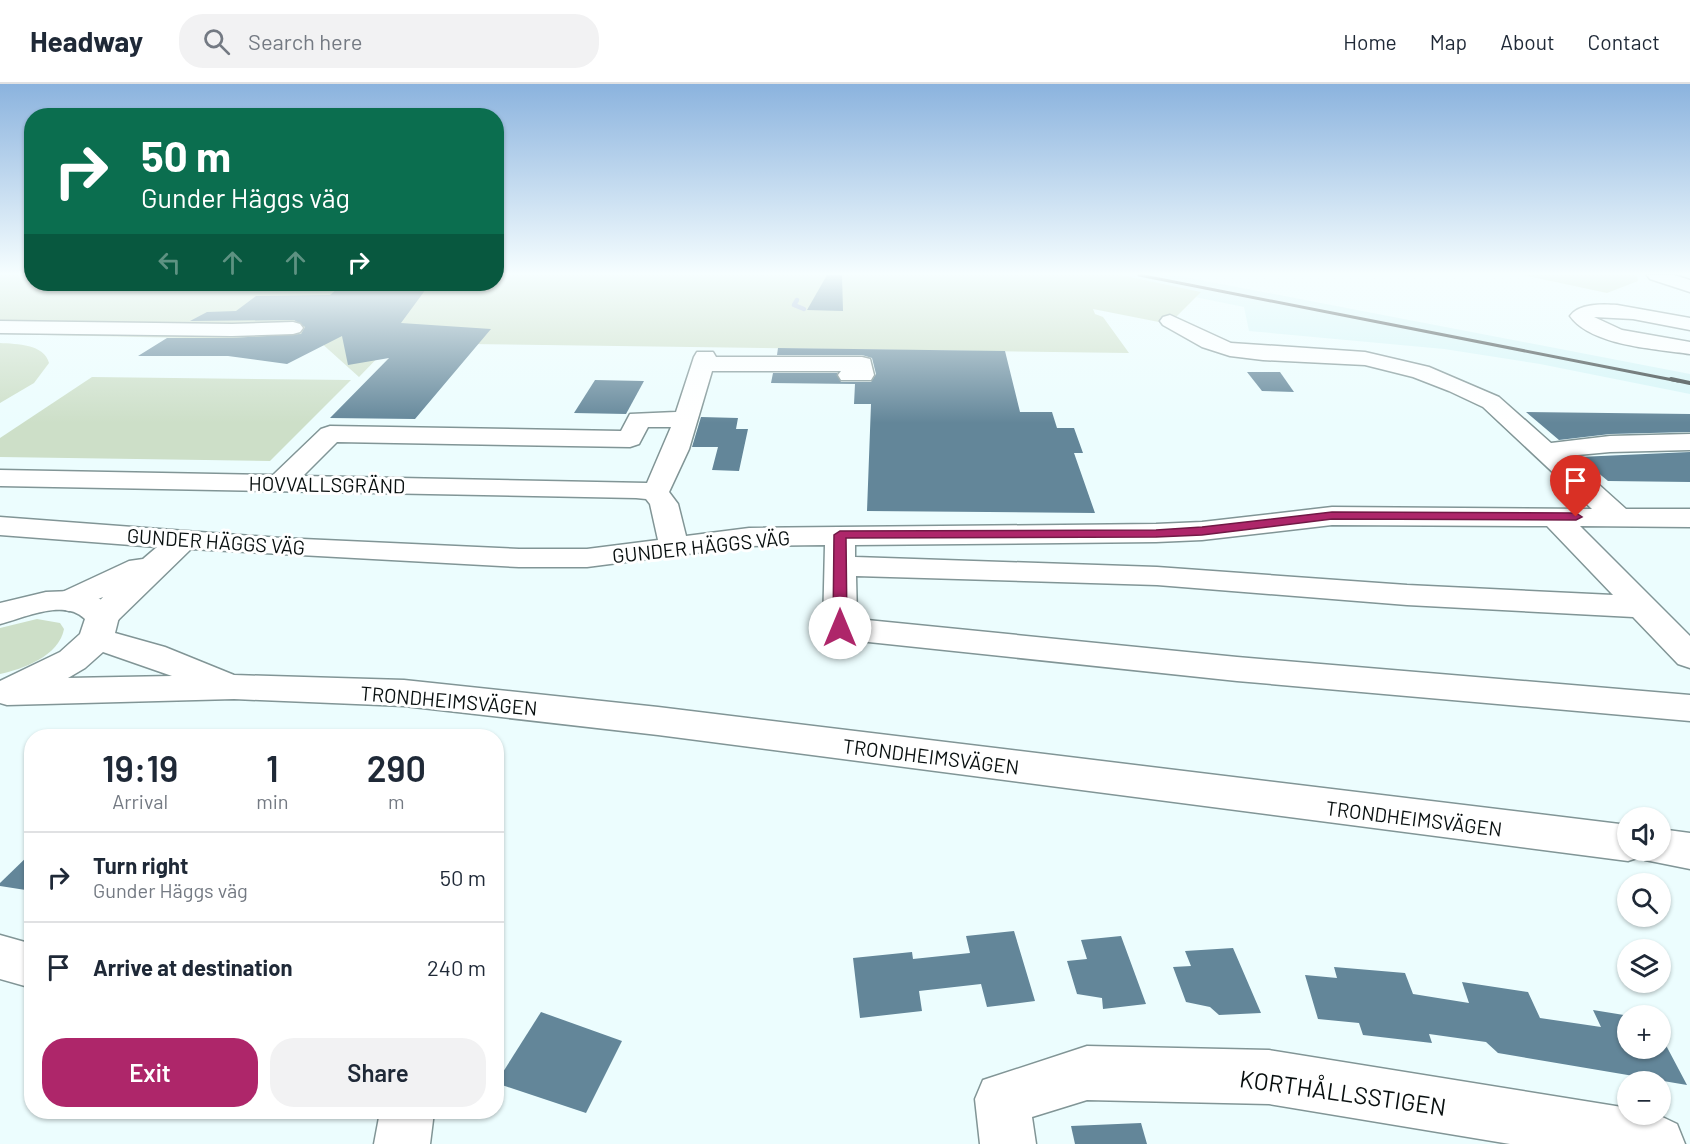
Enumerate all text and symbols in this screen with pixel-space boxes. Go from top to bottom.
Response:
search box [179,14,599,68]
text: Headway [30,24,143,58]
icon: search [200,25,233,58]
text: Search here [248,28,362,54]
text: Home [1343,29,1397,54]
text: Map [1430,29,1467,54]
text: About [1500,29,1555,54]
text: Contact [1588,29,1660,54]
text: 50 m [141,130,231,180]
icon: right [42,132,120,210]
text: Gunder Häggs väg [141,181,350,213]
icon: left [153,246,186,279]
icon: ahead [216,246,249,279]
icon: ahead [279,246,312,279]
icon: right [342,246,375,279]
pin [1550,455,1601,517]
icon: arrive [1559,464,1592,497]
street label: HOVVALLSGRÄND [248,471,406,497]
street label: GUNDER HÄGGS VÄG [126,523,306,559]
street label: GUNDER HÄGGS VÄG [611,525,791,567]
position arrow [808,596,872,660]
street label: TRONDHEIMSVÄGEN [360,680,538,720]
street label: TRONDHEIMSVÄGEN [841,733,1021,779]
text: 19:19 [102,746,178,789]
text: 1 [266,746,279,789]
text: 290 [367,746,426,789]
text: Arrival [112,789,168,813]
text: min [256,789,289,813]
text: m [388,789,405,813]
street label: TRONDHEIMSVÄGEN [1324,795,1504,841]
map controls [1617,807,1671,1125]
button: sound [1617,807,1671,861]
text: Turn right [93,852,188,878]
icon: right [42,861,75,894]
text: 50 m [440,864,486,890]
button: search [1617,873,1671,927]
text: Gunder Häggs väg [93,878,248,902]
button: layers [1617,939,1671,993]
icon: arrive [42,951,75,984]
text: Arrive at destination [93,954,292,980]
text: 240 m [427,954,486,980]
button: + [1617,1005,1671,1059]
button: Exit [42,1038,258,1107]
button: Share [270,1038,486,1107]
street label: KORTHÅLLSSTIGEN [1238,1063,1448,1121]
button: − [1617,1071,1671,1125]

